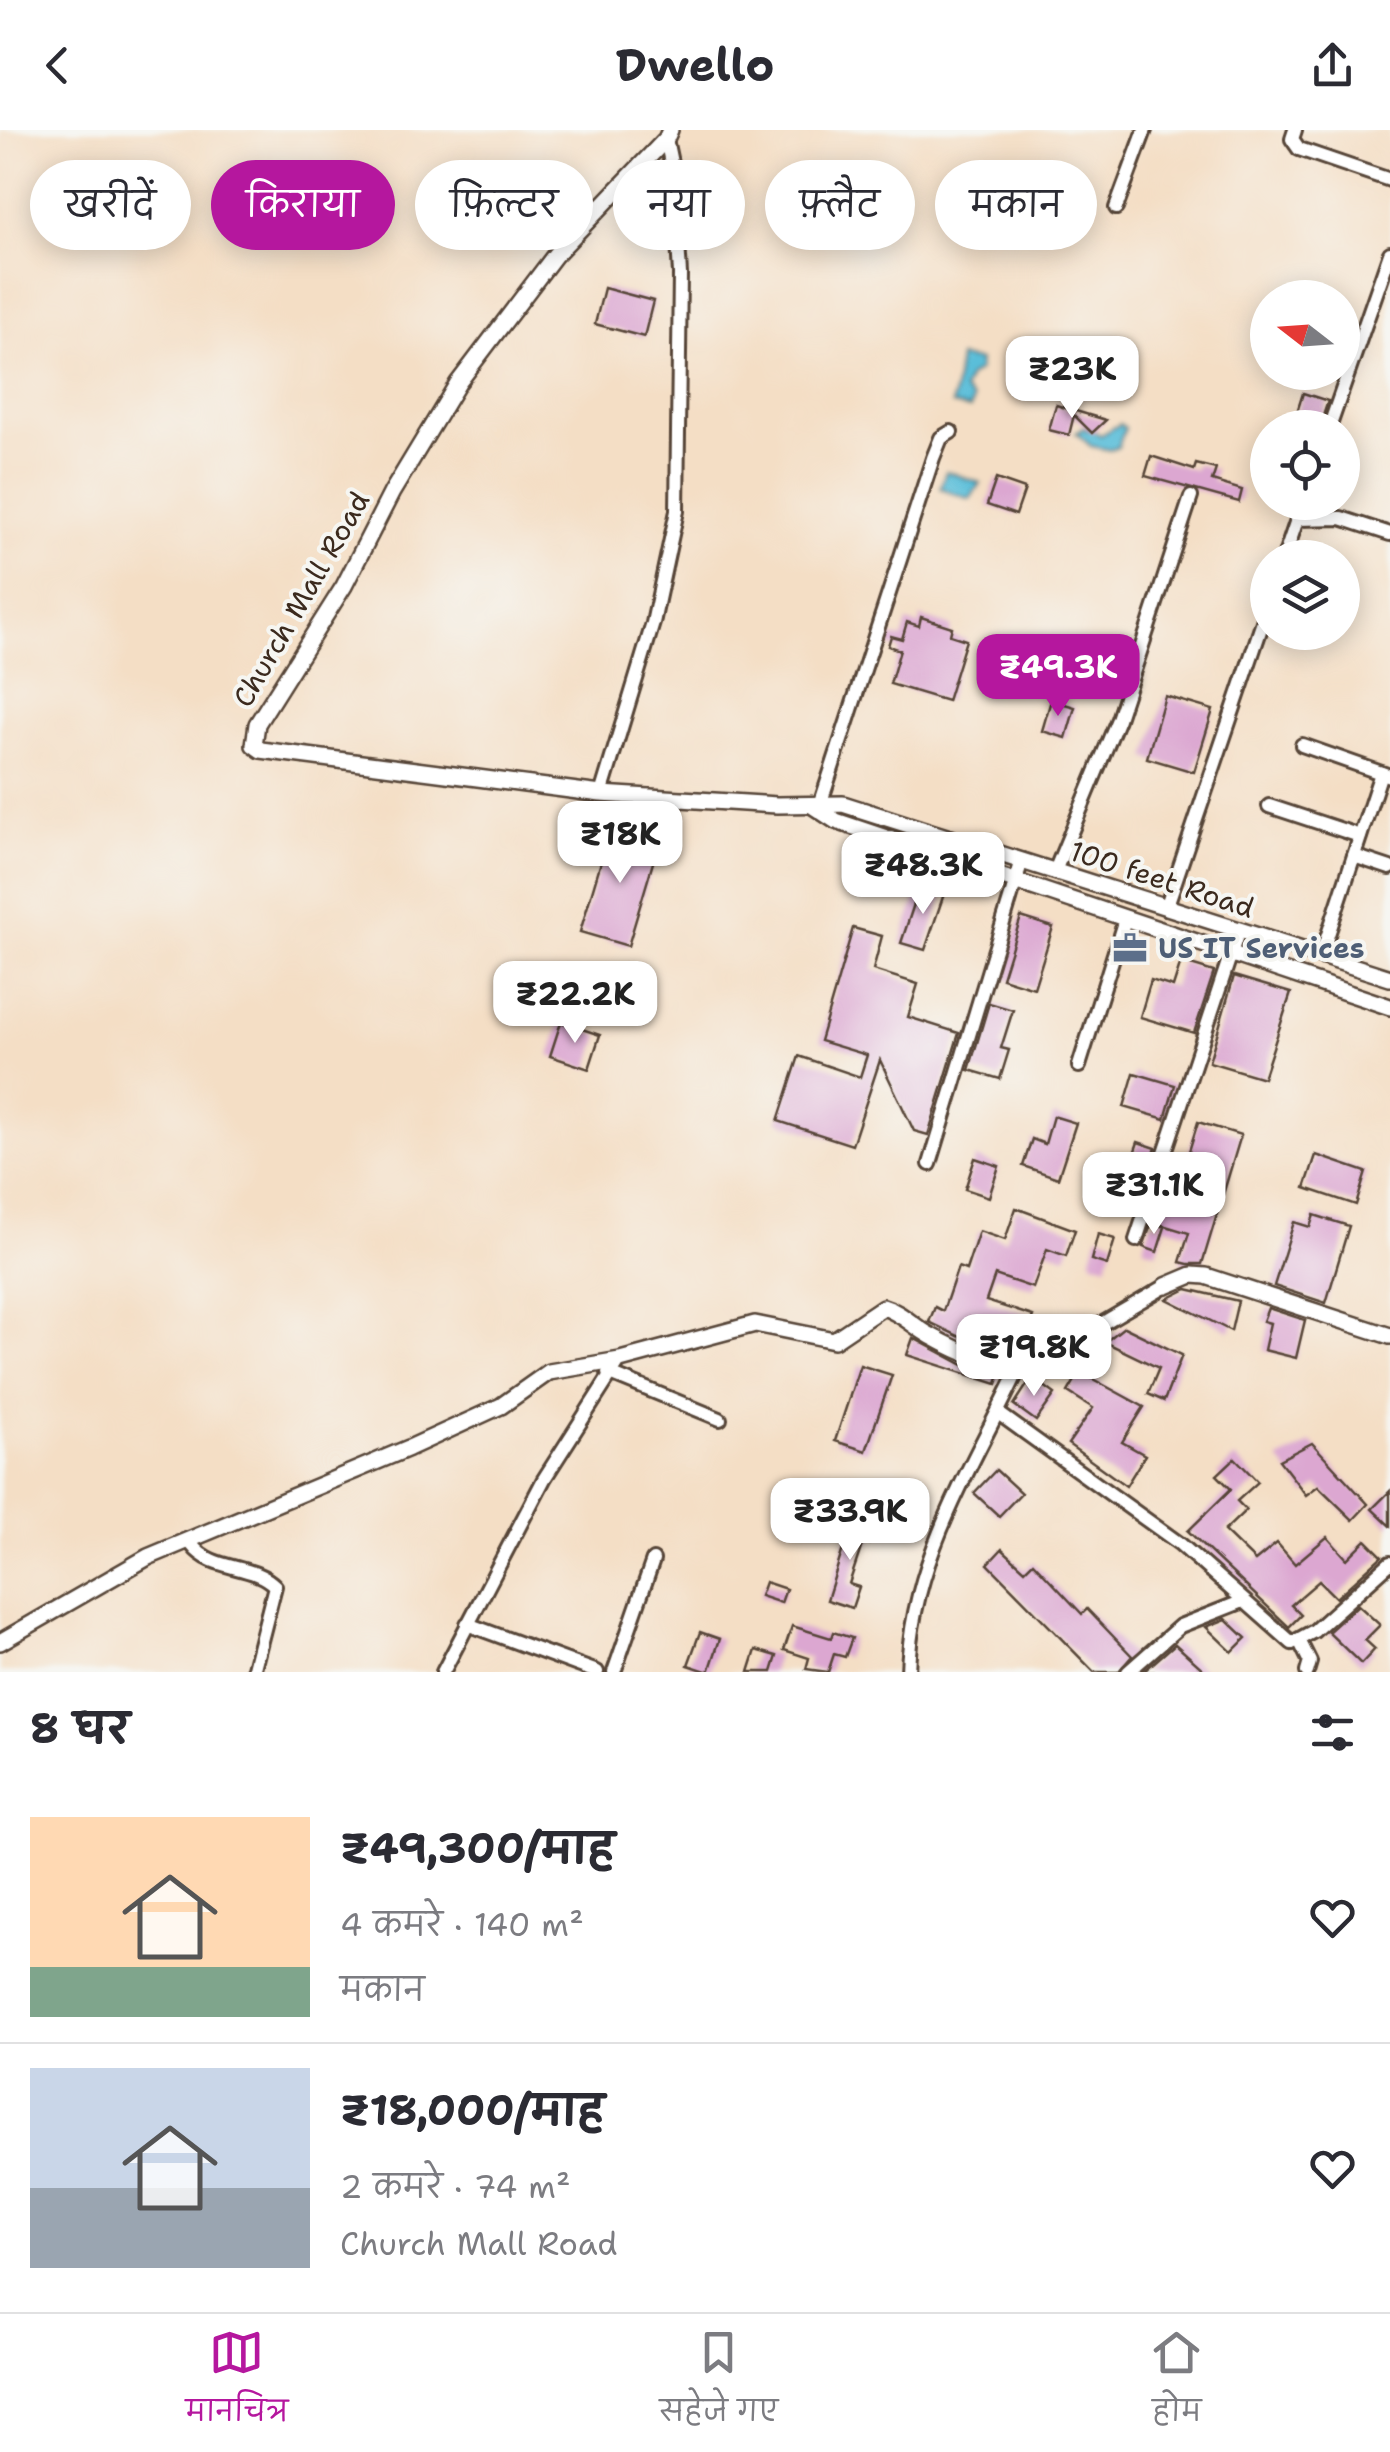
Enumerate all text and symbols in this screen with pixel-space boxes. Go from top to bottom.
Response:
text: Dwello [616,35,774,95]
icon: back [30,38,85,93]
icon: share [1305,38,1360,93]
chip: खरीदें [30,160,191,250]
chip: किराया [211,160,395,250]
chip: फ़िल्टर [415,160,593,250]
chip: नया [613,160,745,250]
chip: फ़्लैट [765,160,915,250]
chip: मकान [935,160,1097,250]
north arrow [1250,280,1360,390]
map controls [1250,280,1360,650]
pin: ₹23K [1013,336,1131,421]
text: ₹23K [1028,347,1116,390]
button: locate [1250,410,1360,520]
street label: Church Mall Road [224,484,378,714]
button: layers [1250,540,1360,650]
pin: ₹49.3K [977,634,1139,719]
text: ₹49.3K [999,645,1117,688]
pin: ₹18K [561,801,679,886]
text: ₹18K [579,812,661,855]
street label: 100 feet Road [1065,831,1259,927]
pin: ₹48.3K [842,832,1004,917]
text: ₹48.3K [864,843,982,886]
office icon: US IT Services [1111,929,1149,967]
place label: US IT Services [1158,929,1365,967]
pin: ₹22.2K [494,961,656,1046]
text: ₹22.2K [515,972,635,1015]
pin: ₹31.1K [1073,1152,1235,1237]
text: ₹31.1K [1104,1163,1204,1206]
pin: ₹19.8K [953,1314,1115,1399]
text: ₹19.8K [978,1325,1090,1368]
pin: ₹33.9K [769,1478,931,1563]
text: ₹33.9K [793,1489,907,1532]
text: 8 घर [30,1700,130,1756]
icon: filters [1305,1705,1360,1760]
text: ₹49,300/माह [340,1820,615,1876]
icon: home [110,1857,230,1977]
icon: heart [1305,1890,1360,1945]
text: 4 कमरे · 140 m² [340,1903,584,1946]
text: मकान [340,1968,425,2011]
text: ₹18,000/माह [340,2082,604,2138]
icon: home [110,2108,230,2228]
icon: heart [1305,2141,1360,2196]
text: 2 कमरे · 74 m² [340,2165,571,2208]
text: Church Mall Road [340,2222,618,2265]
tab: मानचित्र [186,2325,288,2442]
tab: सहेजे गए [660,2325,778,2442]
tab: होम [1149,2325,1204,2442]

